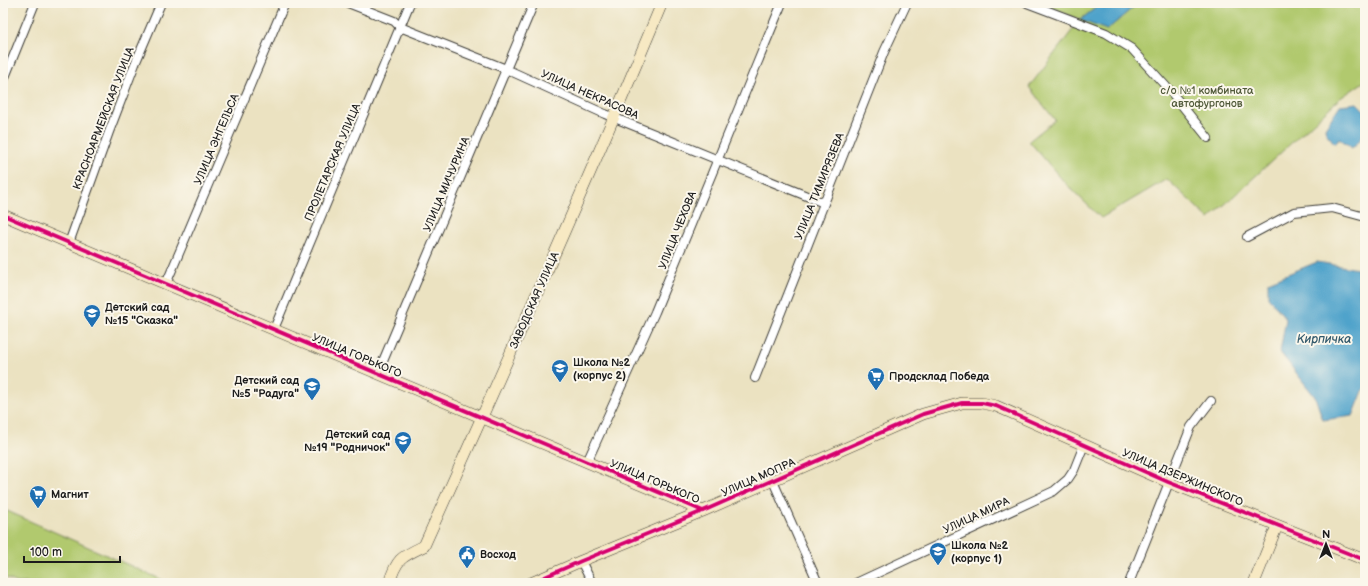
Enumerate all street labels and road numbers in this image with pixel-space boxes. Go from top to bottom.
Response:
street label: КРАСНОАРМЕЙСКАЯ УЛИЦА [70,45,137,191]
street label: УЛИЦА НЕКРАСОВА [539,67,641,122]
street label: УЛИЦА ЭНГЕЛЬСА [191,91,242,187]
street label: ПРОЛЕТАРСКАЯ УЛИЦА [302,101,363,223]
street label: УЛИЦА ТИМИРЯЗЕВА [792,131,847,242]
street label: УЛИЦА МИЧУРИНА [421,134,473,234]
street label: УЛИЦА ЧЕХОВА [656,189,699,271]
street label: ЗАВОДСКАЯ УЛИЦА [507,249,562,351]
street label: УЛИЦА ГОРЬКОГО [310,331,404,380]
street label: УЛИЦА ДЗЕРЖИНСКОГО [1120,446,1245,509]
street label: УЛИЦА МОПРА [719,455,797,500]
street label: УЛИЦА ГОРЬКОГО [608,457,702,506]
street label: УЛИЦА МИРА [941,494,1012,536]

